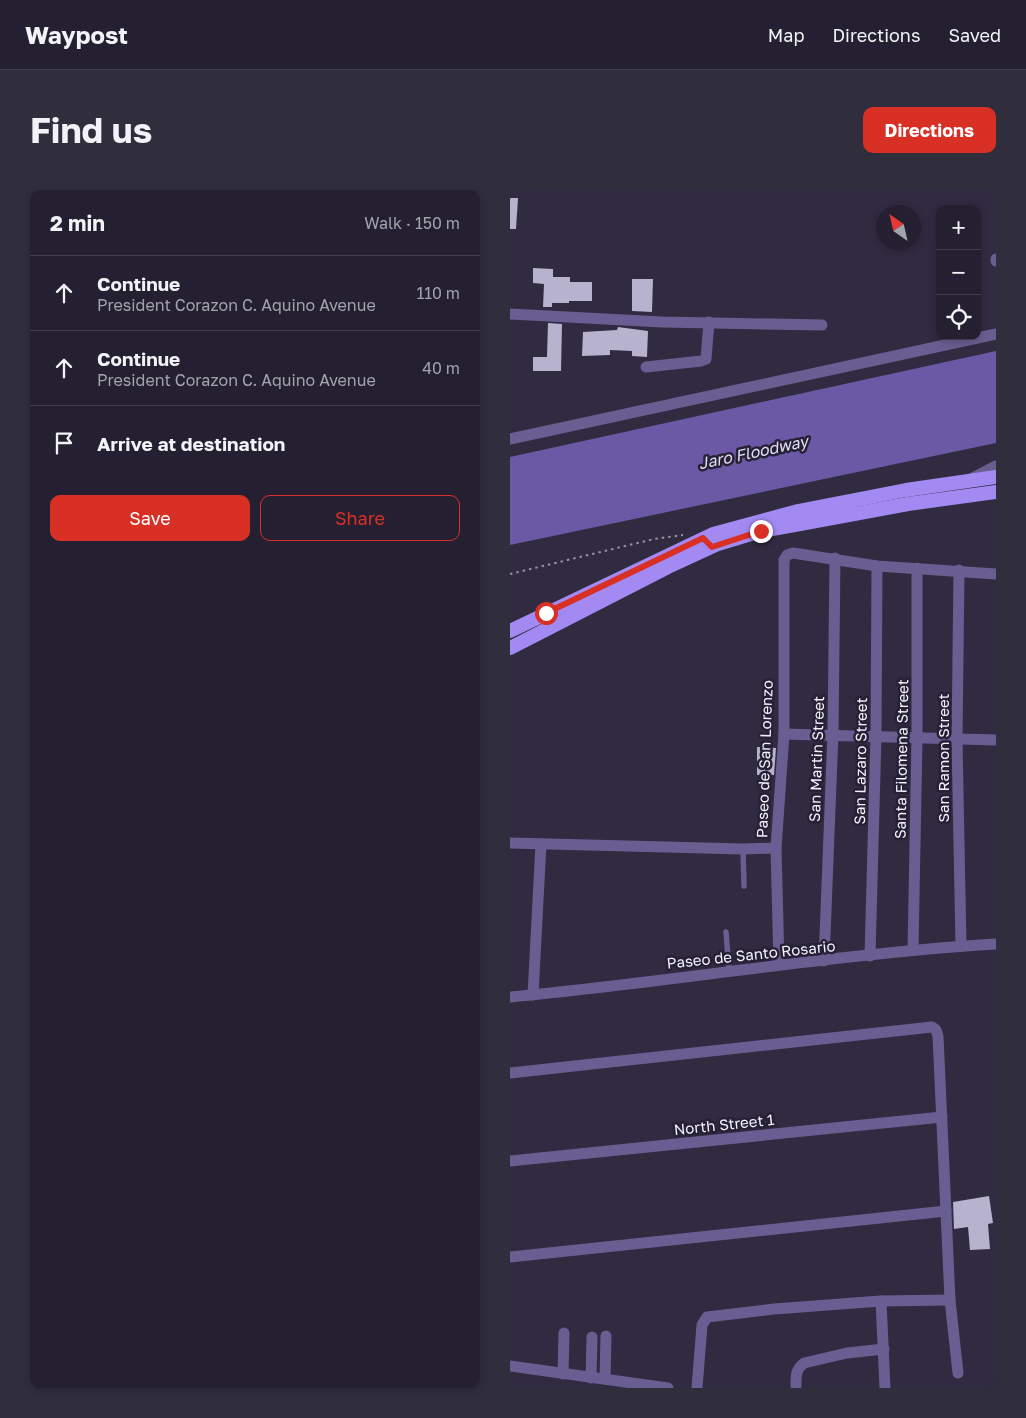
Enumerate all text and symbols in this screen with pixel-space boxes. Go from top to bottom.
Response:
text: Waypost [25,20,128,49]
text: Map [768,24,804,46]
text: Directions [832,24,920,46]
text: Saved [948,24,1001,46]
button: Directions [863,107,996,153]
text: Find us [30,109,152,151]
north arrow [876,205,921,250]
map controls [936,205,981,340]
button: + [936,205,981,250]
text: 2 min [50,210,105,236]
text: Walk · 150 m [364,213,460,233]
button: − [936,250,981,295]
text: Continue [97,272,180,295]
icon: ahead [50,279,78,307]
text: 110 m [416,283,460,303]
text: President Corazon C. Aquino Avenue [97,295,376,315]
button: locate [936,295,981,340]
text: Continue [97,347,180,370]
icon: ahead [50,354,78,382]
text: 40 m [422,358,460,378]
text: President Corazon C. Aquino Avenue [97,370,376,390]
icon: arrive [50,429,78,457]
water label: Jaro Floodway [696,430,812,473]
text: Arrive at destination [97,432,285,455]
button: Save [50,495,250,541]
button: Share [260,495,460,541]
route end [750,520,773,543]
route start [535,602,558,625]
street label: Santa Filomena Street [891,679,911,839]
street label: Paseo de San Lorenzo [752,680,776,838]
street label: San Ramon Street [934,693,952,823]
street label: San Martin Street [805,696,827,822]
street label: San Lazaro Street [850,697,870,825]
street label: Paseo de Santo Rosario [666,936,836,972]
street label: North Street 1 [673,1110,775,1138]

